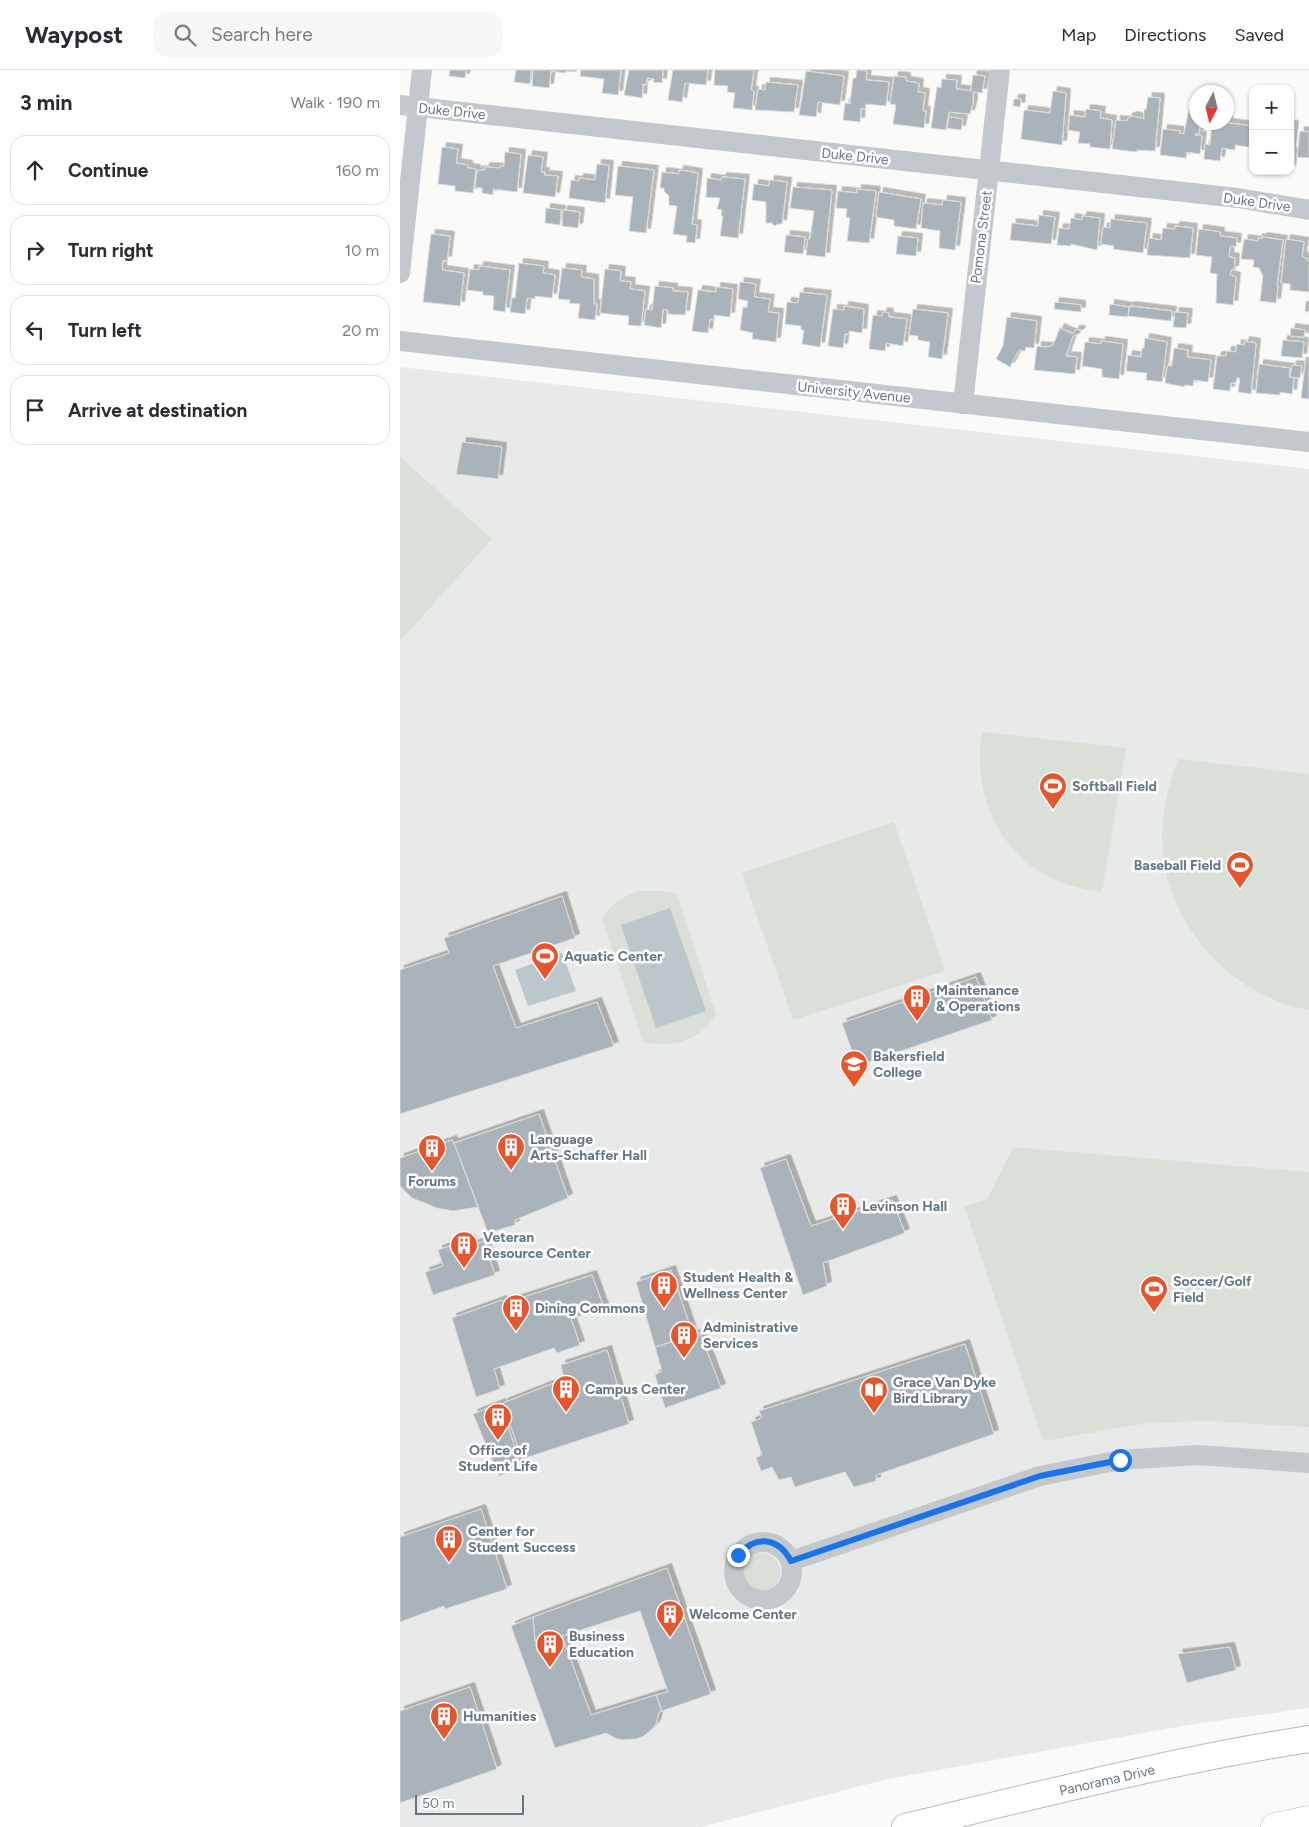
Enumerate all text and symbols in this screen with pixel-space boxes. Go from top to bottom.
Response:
search box [153,12,503,57]
text: Waypost [25,20,123,49]
icon: search [171,21,199,49]
text: Search here [211,23,313,46]
text: Map [1061,24,1096,46]
text: Directions [1124,24,1206,46]
text: Saved [1234,24,1284,46]
north arrow [1189,85,1234,130]
map controls [1249,85,1294,175]
button: + [1249,85,1294,130]
text: 3 min [20,90,72,115]
text: Walk · 190 m [290,93,380,112]
street label: Duke Drive [417,100,487,124]
button: − [1249,130,1294,175]
street label: Duke Drive [820,145,890,169]
icon: ahead [21,156,49,184]
text: Continue [68,159,148,182]
text: 160 m [336,161,379,180]
street label: Duke Drive [1222,189,1292,216]
street label: Pomona Street [967,190,996,285]
icon: right [21,236,49,264]
text: Turn right [68,239,154,262]
text: 10 m [345,241,379,260]
icon: left [21,316,49,344]
text: Turn left [68,319,142,342]
text: 20 m [342,321,379,340]
street label: University Avenue [797,378,912,407]
icon: arrive [21,396,49,424]
text: Arrive at destination [68,399,247,422]
sports icon: Softball Field [1038,771,1068,810]
place label: Softball Field [1072,778,1157,795]
sports icon: Baseball Field [1225,850,1255,889]
place label: Baseball Field [1134,857,1221,874]
sports icon: Aquatic Center [530,941,560,980]
place label: Aquatic Center [564,948,663,965]
place label: Maintenance & Operations [936,982,1021,1015]
building icon: Maintenance & Operations [902,983,932,1022]
place label: Bakersfield College [873,1048,944,1081]
school or university icon: Bakersfield College [839,1049,869,1088]
place label: Language Arts-Schaffer Hall [530,1131,647,1164]
building icon: Language Arts-Schaffer Hall [496,1132,526,1171]
building icon: Forums [417,1133,447,1172]
place label: Forums [408,1173,456,1190]
building icon: Levinson Hall [828,1191,858,1230]
place label: Levinson Hall [862,1198,947,1215]
place label: Veteran Resource Center [483,1229,592,1262]
building icon: Veteran Resource Center [449,1230,479,1269]
place label: Student Health & Wellness Center [683,1269,794,1302]
building icon: Student Health & Wellness Center [649,1270,679,1309]
place label: Soccer/Golf Field [1173,1273,1252,1306]
sports icon: Soccer/Golf Field [1139,1274,1169,1313]
building icon: Dining Commons [501,1293,531,1332]
place label: Dining Commons [535,1300,646,1317]
place label: Administrative Services [703,1319,798,1352]
building icon: Administrative Services [669,1320,699,1359]
building icon: Campus Center [551,1374,581,1413]
place label: Grace Van Dyke Bird Library [893,1374,996,1407]
library icon: Grace Van Dyke Bird Library [859,1375,889,1414]
place label: Campus Center [585,1381,686,1398]
building icon: Office of Student Life [483,1402,513,1441]
place label: Office of Student Life [458,1442,538,1475]
route start [1109,1449,1132,1472]
place label: Center for Student Success [468,1523,576,1556]
building icon: Center for Student Success [434,1524,464,1563]
route end [727,1544,750,1567]
building icon: Welcome Center [655,1599,685,1638]
place label: Welcome Center [689,1606,798,1623]
place label: Business Education [569,1628,634,1661]
building icon: Business Education [535,1629,565,1668]
building icon: Humanities [429,1701,459,1740]
place label: Humanities [463,1708,537,1725]
street label: Panorama Drive [1058,1761,1157,1800]
scale bar [415,1792,524,1815]
text: 50 m [422,1795,454,1812]

